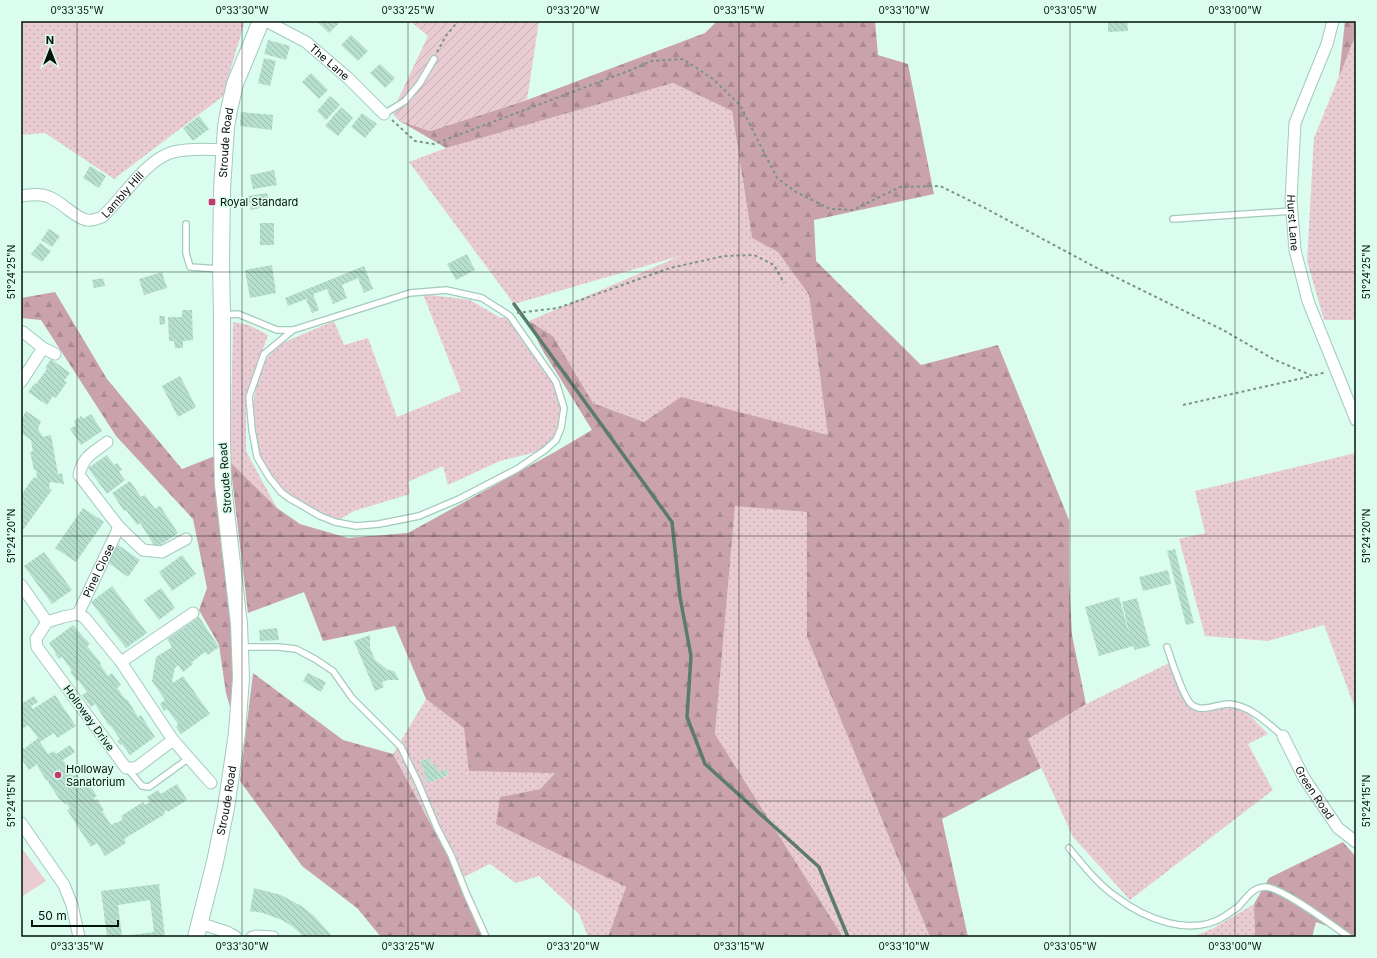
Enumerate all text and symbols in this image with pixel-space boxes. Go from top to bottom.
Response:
text: 0°33'35"W [51,4,104,16]
text: 0°33'30"W [215,4,269,16]
text: 0°33'25"W [382,4,435,16]
text: 0°33'20"W [546,4,600,16]
text: 0°33'15"W [714,4,765,16]
text: 0°33'10"W [878,4,930,16]
text: 0°33'05"W [1043,4,1097,16]
text: 0°33'00"W [1208,4,1262,16]
north arrow [30,30,70,70]
text: N [46,33,54,47]
street label: The Lane [306,41,352,83]
street label: Stroude Road [216,106,236,178]
street label: Lambly Hill [98,168,147,221]
street label: Hurst Lane [1284,194,1302,252]
place label: Royal Standard [220,195,298,209]
marker: Royal Standard [207,197,217,207]
text: 51°24'25"N [5,245,17,299]
text: 51°24'25"N [1360,245,1372,299]
street label: Stroude Road [216,442,234,514]
text: 51°24'20"N [5,509,17,563]
text: 51°24'20"N [1360,509,1372,563]
street label: Pinel Close [80,541,117,600]
street label: Holloway Drive [60,682,118,754]
place label: Holloway Sanatorium [66,762,125,789]
street label: Green Road [1292,764,1337,822]
street label: Stroude Road [214,765,239,837]
marker: Holloway Sanatorium [53,770,63,780]
text: 51°24'15"N [5,775,17,827]
text: 51°24'15"N [1360,775,1372,827]
scale bar [32,902,118,928]
text: 50 m [38,908,67,923]
text: 0°33'35"W [51,940,104,952]
text: 0°33'30"W [215,940,269,952]
text: 0°33'25"W [382,940,435,952]
text: 0°33'20"W [546,940,600,952]
text: 0°33'15"W [714,940,765,952]
text: 0°33'10"W [878,940,930,952]
text: 0°33'05"W [1043,940,1097,952]
text: 0°33'00"W [1208,940,1262,952]

